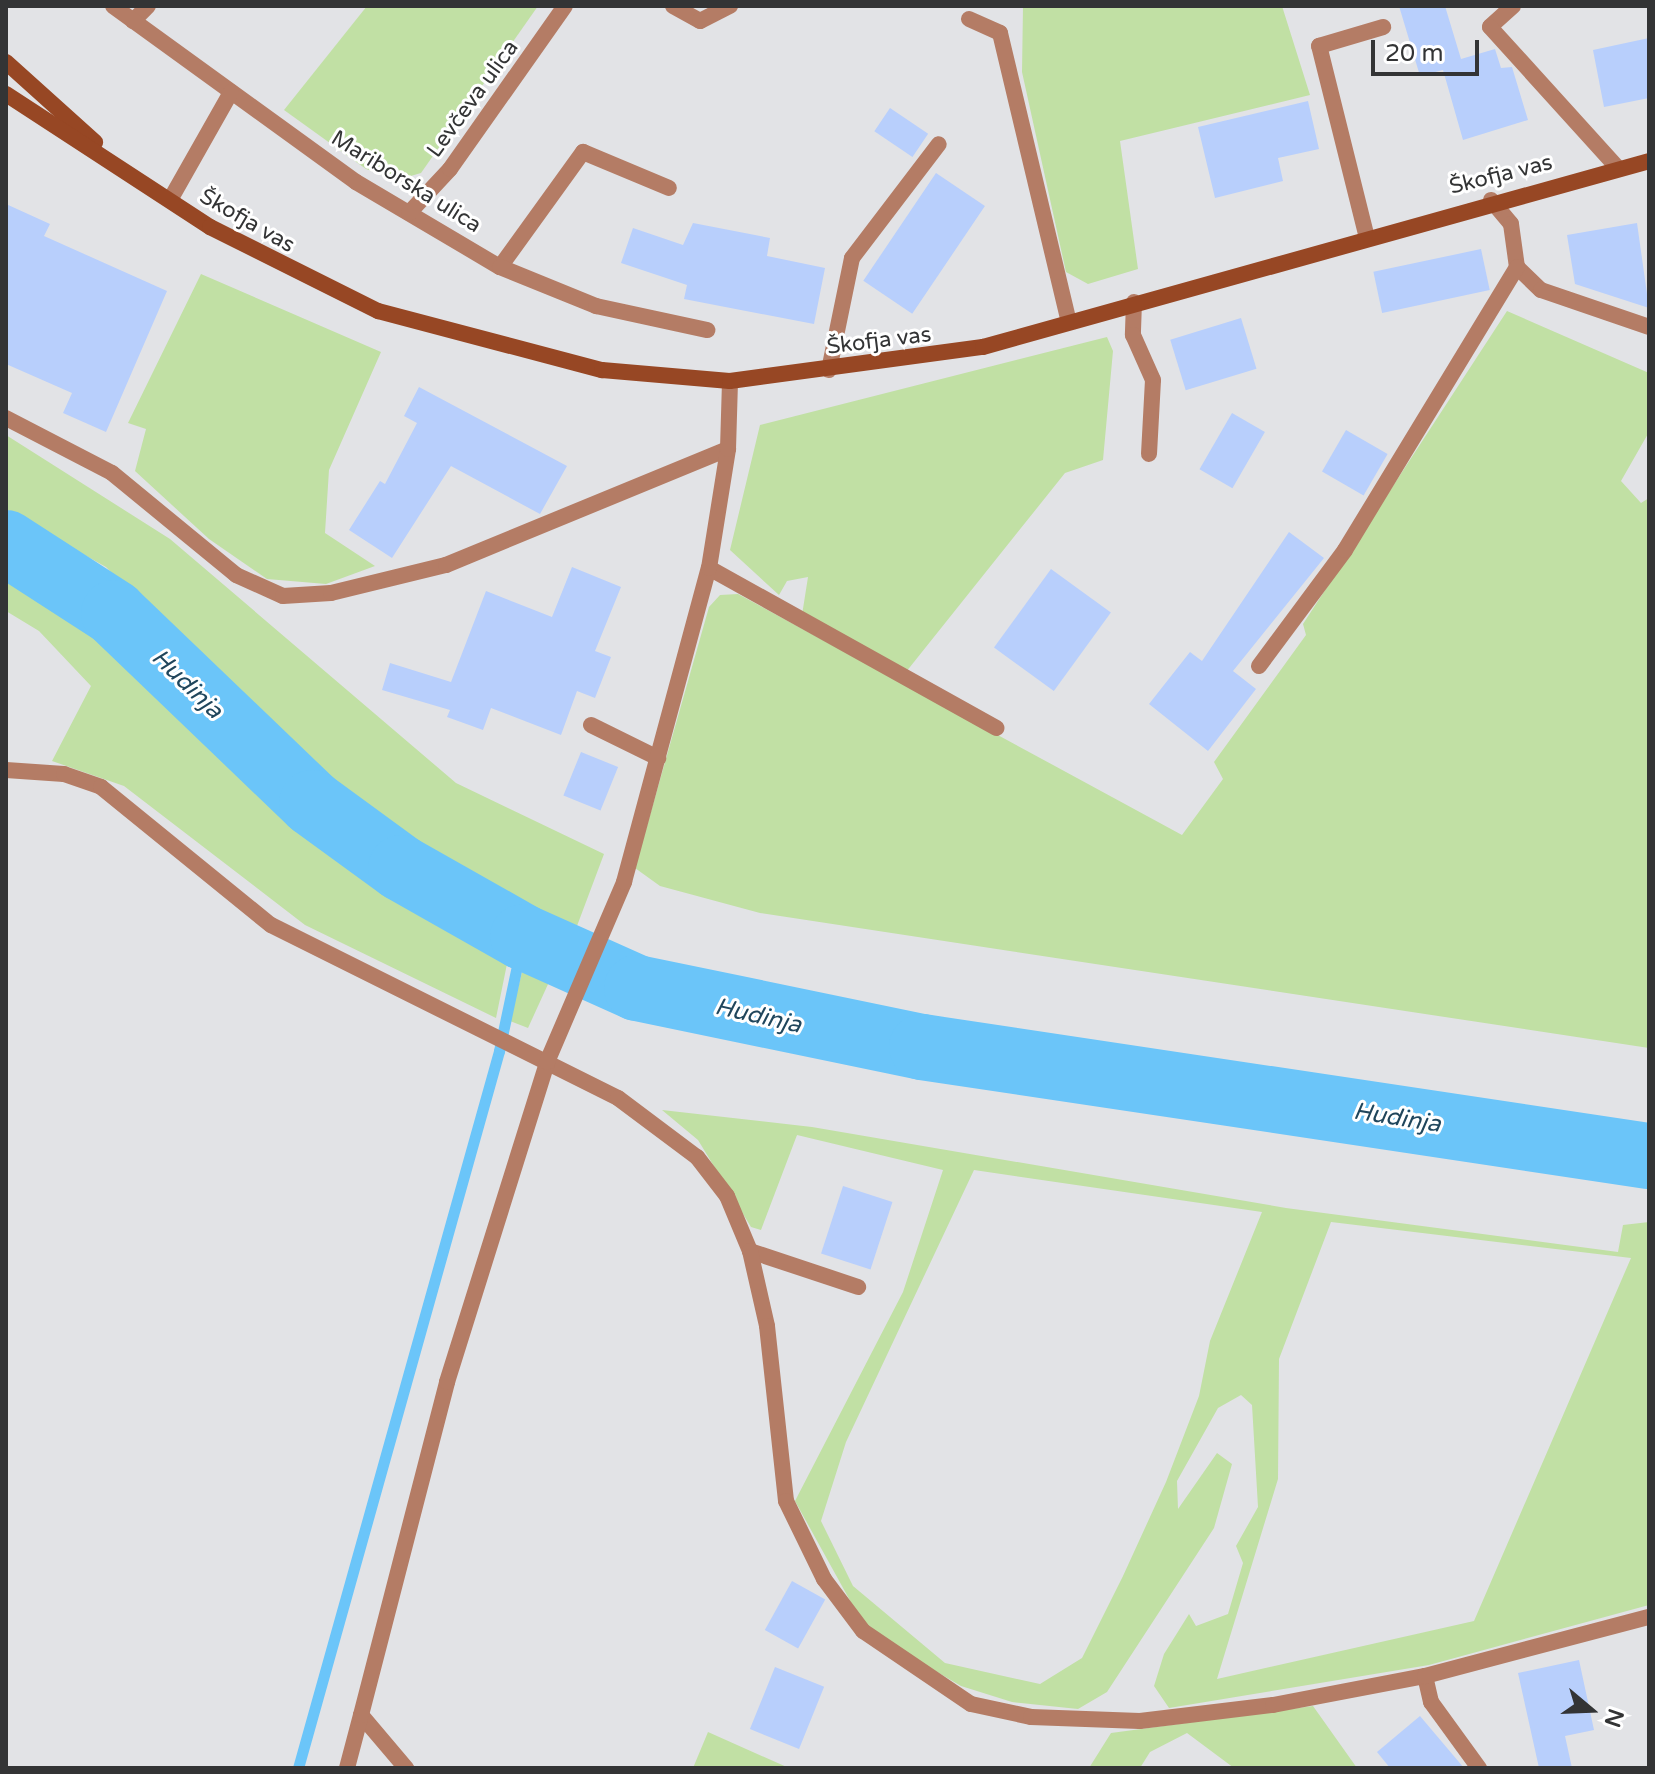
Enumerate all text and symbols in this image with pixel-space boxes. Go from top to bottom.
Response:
scale bar [1375,24,1483,74]
street label: Levčeva ulica [422,35,524,163]
text: 20 m [1385,39,1443,68]
street label: Mariborska ulica [326,125,486,239]
street label: Škofja vas [1447,149,1555,201]
street label: Škofja vas [195,183,299,259]
street label: Škofja vas [825,322,933,360]
water label: Hudinja [145,643,229,725]
water label: Hudinja [712,992,804,1040]
water label: Hudinja [1351,1097,1443,1139]
north arrow [1551,1670,1631,1750]
text: N [1599,1705,1629,1730]

